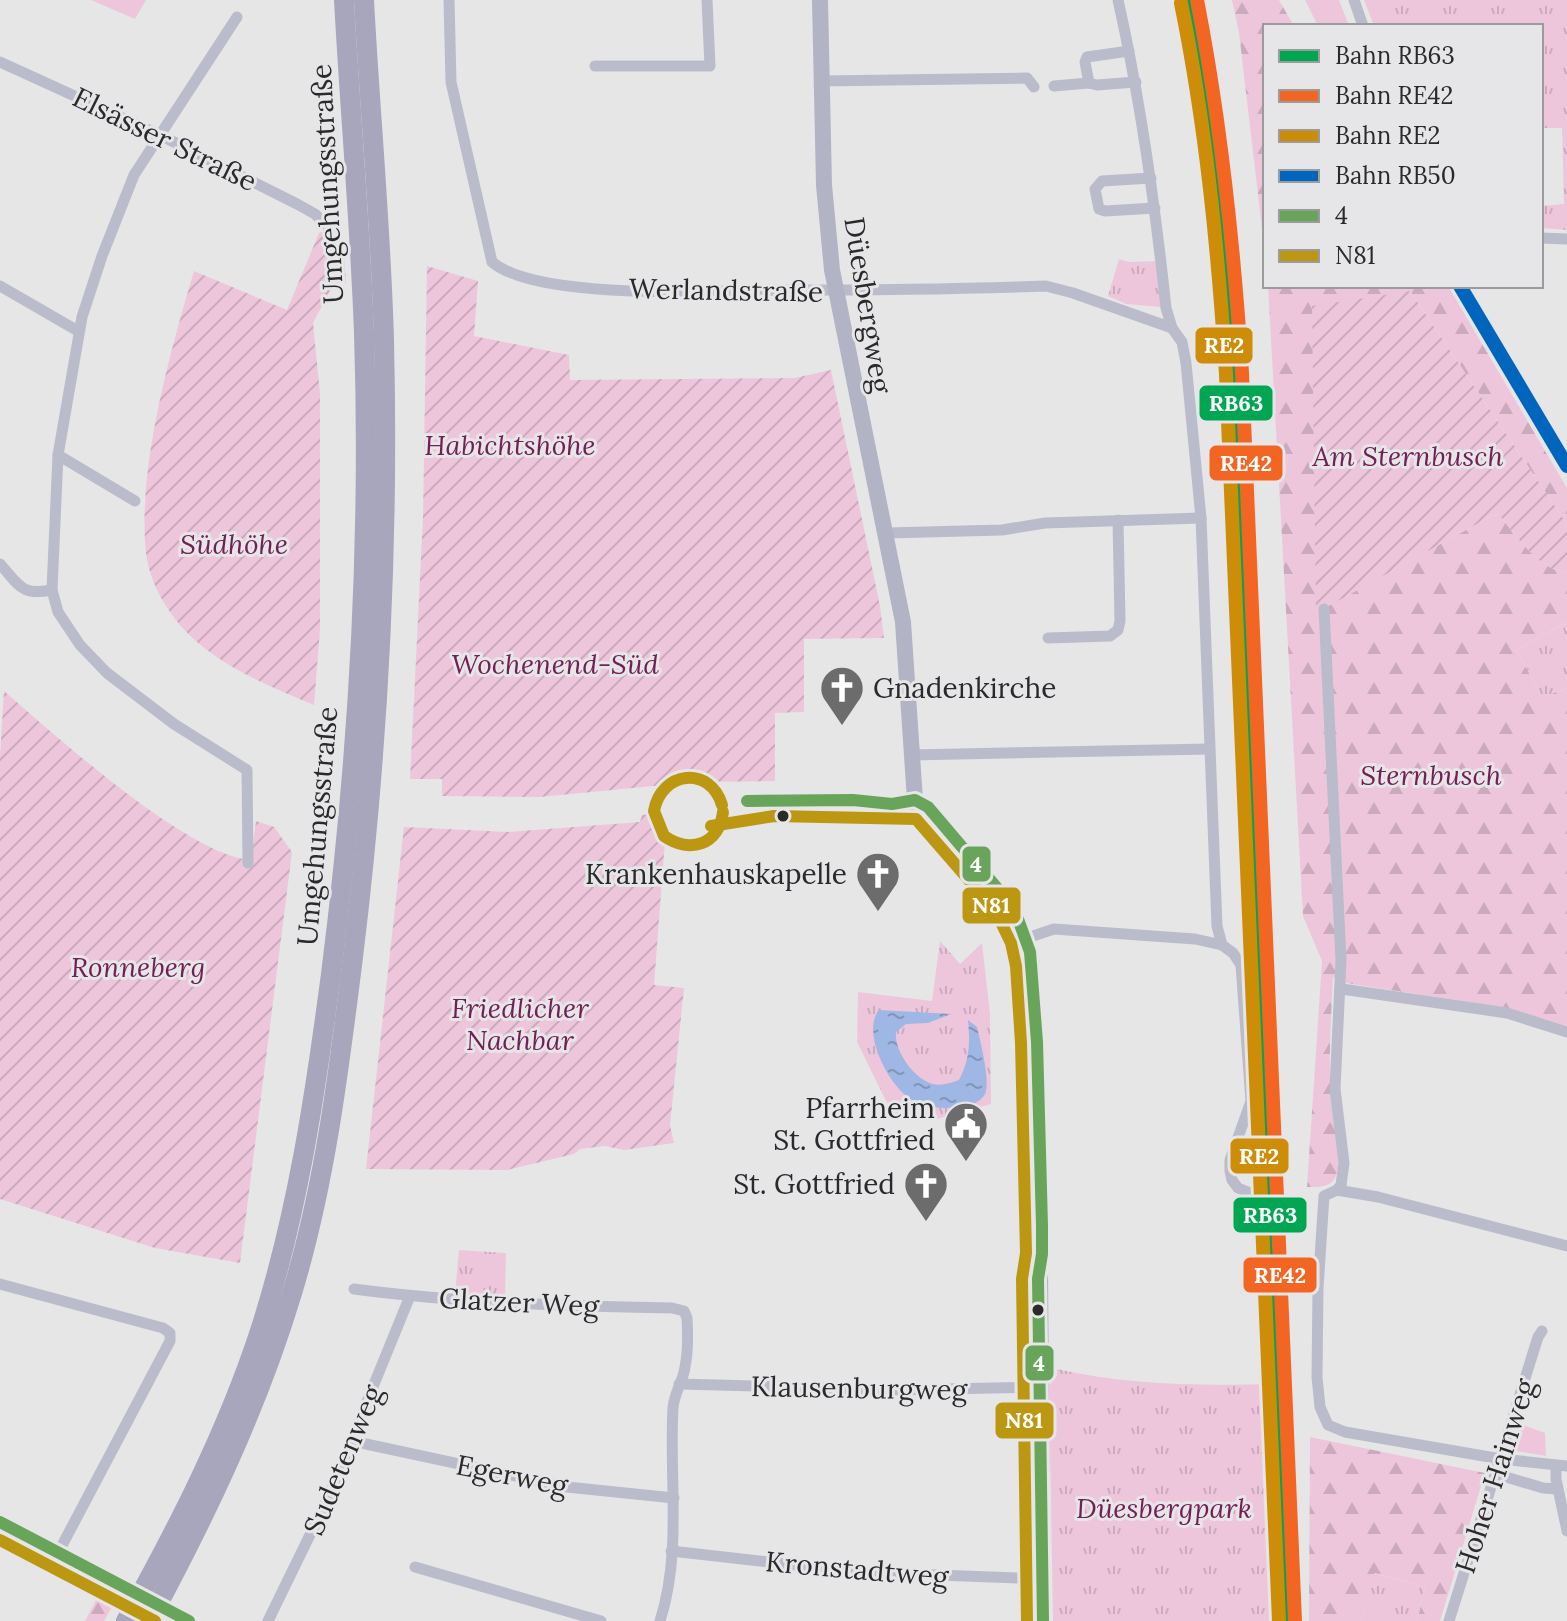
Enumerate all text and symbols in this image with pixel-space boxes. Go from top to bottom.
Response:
legend [1263,24,1543,288]
text: Bahn RB63 [1335,40,1455,71]
street label: Umgehungsstraße [303,63,351,305]
street label: Elsässer Straße [67,79,263,199]
text: Bahn RE42 [1335,80,1453,111]
text: Bahn RE2 [1335,120,1440,151]
text: Bahn RB50 [1335,160,1456,191]
text: 4 [1335,200,1348,231]
street label: Düesbergweg [836,214,900,396]
text: N81 [1335,240,1376,271]
street label: Werlandstraße [629,270,823,310]
line badge: RE2 [1194,326,1254,365]
text: RE2 [1204,331,1244,359]
line badge: RB63 [1198,384,1274,422]
text: RB63 [1209,389,1263,417]
park label: Habichtshöhe [424,427,596,463]
park label: Am Sternbusch [1312,438,1503,474]
line badge: RE42 [1208,444,1284,482]
text: RE42 [1220,449,1272,477]
park label: Südhöhe [180,526,288,562]
park label: Wochenend-Süd [451,646,659,682]
church icon: Gnadenkirche [818,664,866,727]
place label: Gnadenkirche [873,670,1056,706]
street label: Umgehungsstraße [289,705,345,947]
park label: Sternbusch [1360,757,1502,793]
unlabelled marker [775,808,791,824]
line badge: 4 [961,845,992,883]
church icon: Krankenhauskapelle [854,850,902,913]
text: 4 [970,850,982,878]
place label: Krankenhauskapelle [585,856,847,892]
line badge: N81 [961,886,1022,925]
text: N81 [972,891,1010,919]
park label: Ronneberg [71,949,205,985]
park label: Friedlicher Nachbar [451,990,589,1058]
place label: Pfarrheim St. Gottfried [773,1090,935,1158]
public building icon: Pfarrheim St. Gottfried [942,1100,990,1163]
line badge: RE2 [1229,1137,1290,1175]
text: RE2 [1239,1142,1279,1170]
church icon: St. Gottfried [902,1160,950,1223]
place label: St. Gottfried [733,1166,895,1202]
line badge: RB63 [1232,1196,1308,1234]
text: RB63 [1243,1201,1297,1229]
line badge: RE42 [1242,1256,1318,1294]
text: RE42 [1254,1261,1306,1289]
street label: Glatzer Weg [438,1280,600,1324]
unlabelled marker [1030,1302,1046,1318]
line badge: 4 [1024,1344,1055,1382]
text: 4 [1033,1349,1045,1377]
street label: Klausenburgweg [751,1368,968,1408]
street label: Hoher Hainweg [1447,1374,1544,1578]
street label: Sudetenweg [295,1379,391,1540]
line badge: N81 [994,1401,1055,1440]
text: N81 [1005,1406,1043,1434]
street label: Egerweg [453,1447,571,1504]
park label: Düesbergpark [1076,1490,1252,1526]
street label: Kronstadtweg [764,1543,950,1595]

